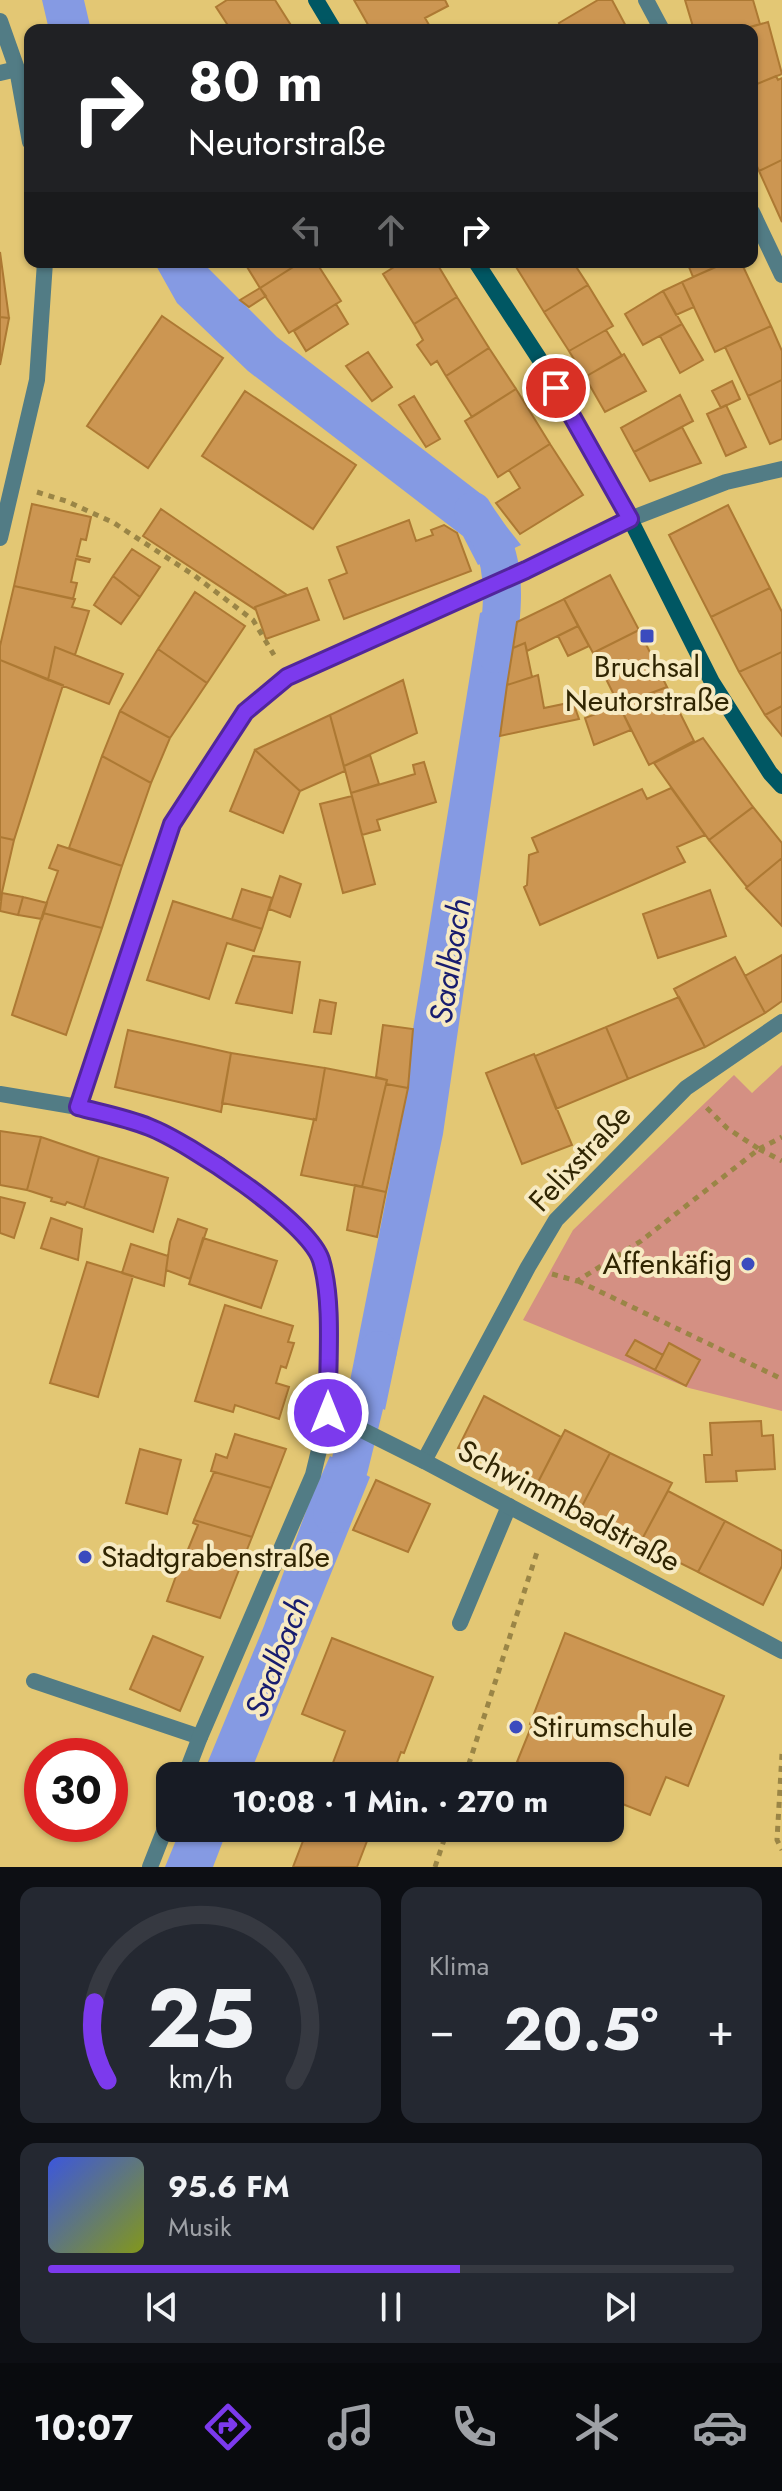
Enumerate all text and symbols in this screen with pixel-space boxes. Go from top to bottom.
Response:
text: 80 m [188,41,323,122]
icon: right [56,56,160,160]
text: Neutorstraße [188,116,386,168]
icon: left [285,208,329,252]
icon: ahead [369,208,413,252]
icon: right [453,208,497,252]
pin [522,354,590,422]
icon: arrive [534,366,578,410]
marker: Bruchsal Neutorstraße [638,627,656,645]
place label: Bruchsal Neutorstraße [565,645,729,722]
water label: Saalbach [417,895,483,1027]
street label: Felixstraße [518,1094,641,1221]
place label: Affenkäfig [603,1242,732,1285]
marker: Affenkäfig [739,1255,757,1273]
position arrow [286,1371,370,1455]
street label: Schwimmbadstraße [450,1429,688,1582]
place label: Stadtgrabenstraße [101,1535,330,1578]
marker: Stadtgrabenstraße [76,1548,94,1566]
water label: Saalbach [233,1590,321,1724]
place label: Stirumschule [532,1705,693,1748]
marker: Stirumschule [507,1718,525,1736]
speed limit sign: 30 [24,1738,128,1842]
text: 10:08 · 1 Min. · 270 m [232,1780,548,1823]
text: Klima [429,1947,489,1985]
text: 25 [146,1958,255,2078]
text: 20.5° [503,1986,658,2073]
text: − [429,1998,455,2062]
text: + [707,1998,734,2062]
text: km/h [168,2057,233,2099]
text: 95.6 FM [168,2165,289,2208]
text: Musik [168,2208,231,2246]
icon: previous [140,2285,184,2329]
icon: pause [369,2285,413,2329]
icon: next [598,2285,642,2329]
icon: directions [200,2399,256,2455]
icon: music [323,2399,379,2455]
icon: phone [446,2399,502,2455]
icon: climate [569,2399,625,2455]
icon: car [692,2399,748,2455]
text: 10:07 [34,2401,133,2453]

